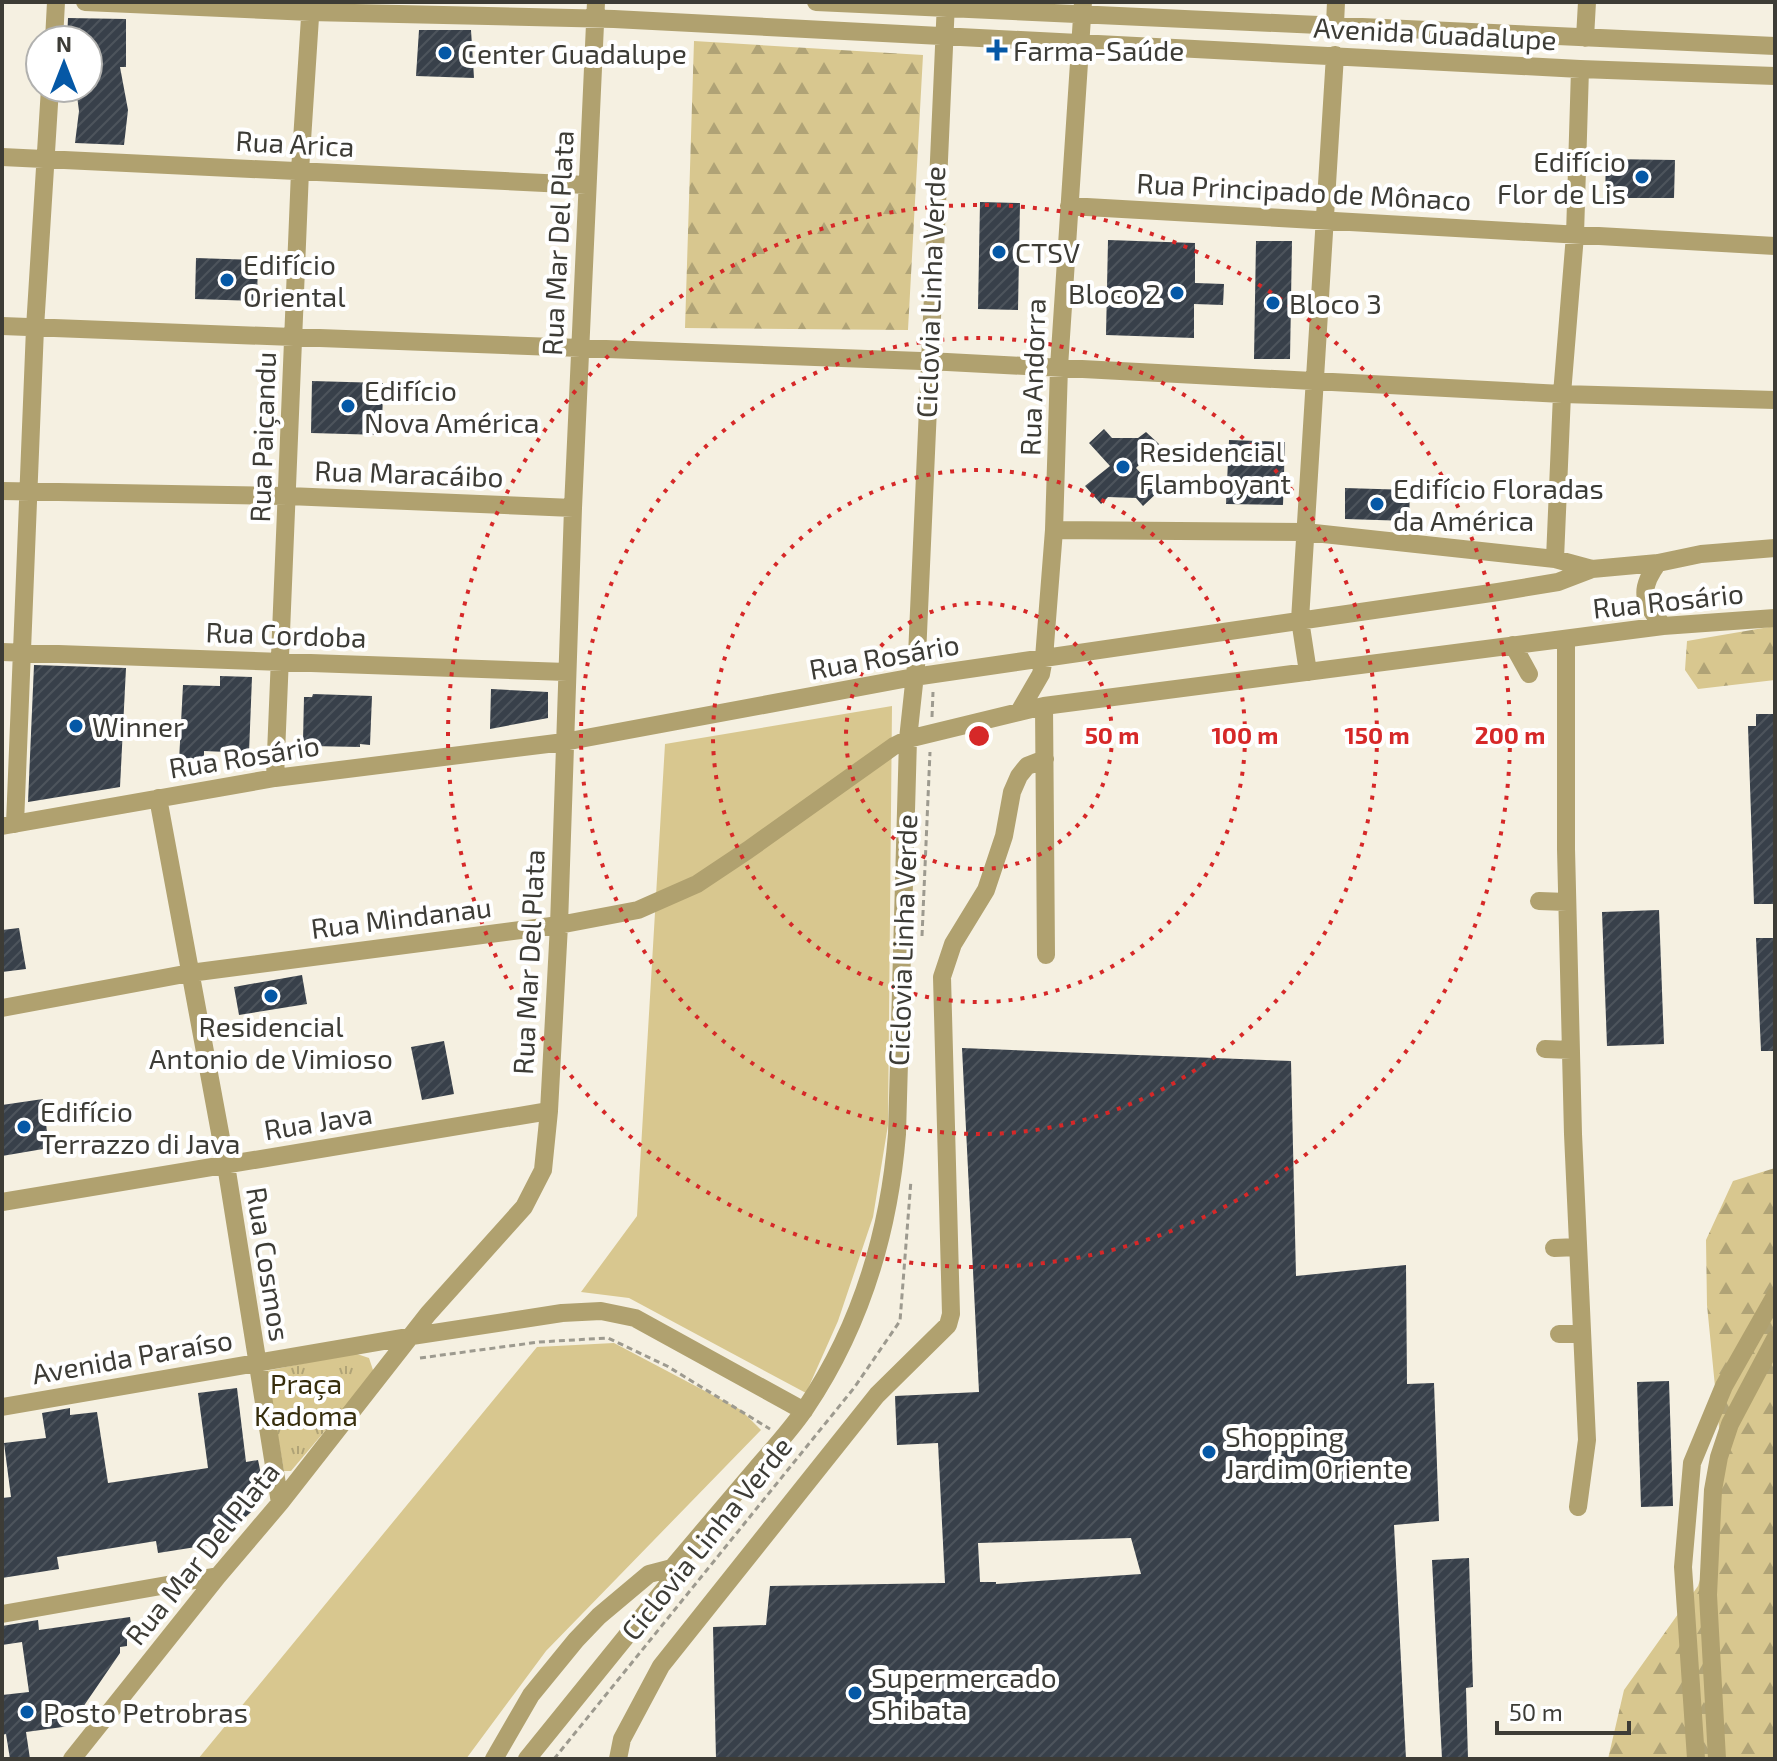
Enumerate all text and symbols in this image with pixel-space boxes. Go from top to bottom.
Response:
street label: Avenida Guadalupe [1313,10,1557,56]
north arrow [24,24,104,104]
text: N [56,30,72,56]
place label: Farma-Saúde [1013,33,1184,67]
place label: Center Guadalupe [461,36,687,70]
marker: Farma-Saúde [988,41,1006,59]
marker: Center Guadalupe [436,44,454,62]
street label: Rua Arica [235,123,355,163]
street label: Rua Mar Del Plata [534,130,580,356]
place label: Edifício Flor de Lis [1497,144,1626,210]
street label: Rua Principado de Mônaco [1136,165,1472,217]
street label: Ciclovia Linha Verde [909,166,951,418]
marker: Edifício Flor de Lis [1633,168,1651,186]
place label: CTSV [1015,235,1080,269]
marker: CTSV [990,243,1008,261]
place label: Edifício Oriental [243,247,346,313]
marker: Edifício Oriental [218,271,236,289]
place label: Bloco 2 [1068,276,1161,310]
marker: Bloco 2 [1168,284,1186,302]
place label: Bloco 3 [1289,286,1382,320]
marker: Bloco 3 [1264,294,1282,312]
street label: Rua Andorra [1012,298,1052,456]
street label: Rua Paiçandu [242,351,283,523]
place label: Edifício Nova América [364,373,539,439]
marker: Edifício Nova América [339,397,357,415]
place label: Residencial Flamboyant [1139,434,1291,500]
street label: Rua Maracáibo [314,453,504,493]
marker: Residencial Flamboyant [1114,458,1132,476]
place label: Edifício Floradas da América [1393,471,1604,537]
marker: Edifício Floradas da América [1368,495,1386,513]
street label: Rua Rosário [1591,575,1745,625]
street label: Rua Cordoba [205,614,367,654]
street label: Rua Rosário [806,626,962,686]
place label: Winner [92,709,184,743]
marker: Winner [67,717,85,735]
text: 50 m [1085,720,1139,749]
text: 100 m [1212,720,1278,749]
text: 150 m [1344,720,1410,749]
text: 200 m [1475,720,1545,749]
centre of rings [965,722,993,750]
street label: Rua Rosário [166,727,322,785]
street label: Ciclovia Linha Verde [881,814,923,1066]
street label: Rua Mar Del Plata [505,849,551,1075]
street label: Rua Mindanau [309,889,493,945]
marker: Residencial Antonio de Vimioso [262,987,280,1005]
place label: Residencial Antonio de Vimioso [149,1009,393,1075]
place label: Edifício Terrazzo di Java [40,1094,240,1160]
street label: Rua Java [261,1096,375,1146]
marker: Edifício Terrazzo di Java [15,1118,33,1136]
street label: Rua Cosmos [240,1184,298,1344]
street label: Avenida Paraíso [29,1322,235,1390]
park label: Praça Kadoma [254,1366,358,1432]
place label: Shopping Jardim Oriente [1225,1419,1409,1485]
street label: Ciclovia Linha Verde [614,1429,798,1647]
marker: Shopping Jardim Oriente [1200,1443,1218,1461]
street label: Rua Mar Del Plata [118,1455,286,1651]
place label: Supermercado Shibata [871,1660,1057,1726]
marker: Supermercado Shibata [846,1684,864,1702]
scale bar [1497,1685,1629,1735]
place label: Posto Petrobras [43,1695,248,1729]
text: 50 m [1509,1697,1563,1726]
marker: Posto Petrobras [18,1703,36,1721]

